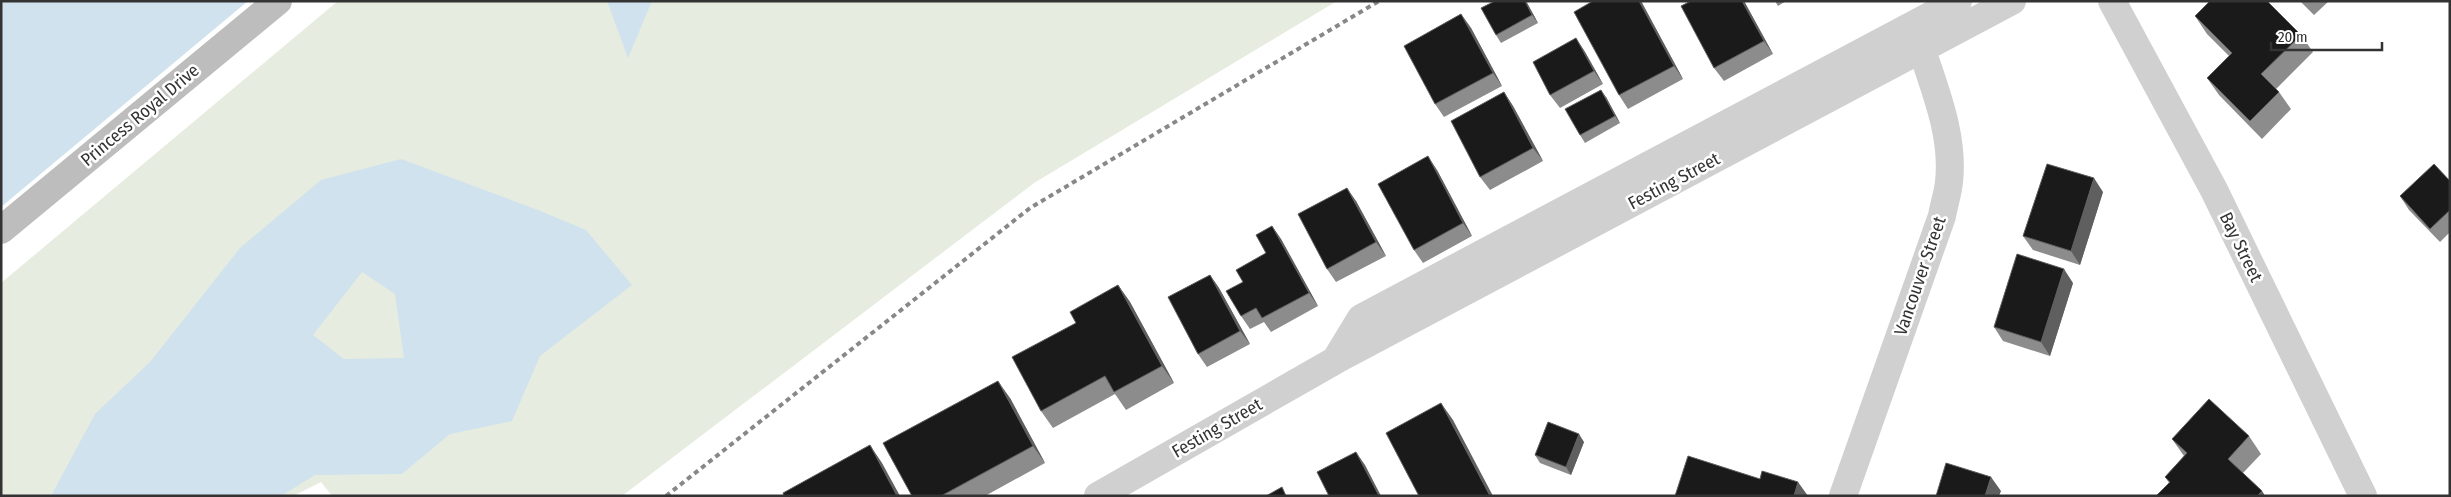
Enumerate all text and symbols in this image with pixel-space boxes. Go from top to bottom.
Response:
scale bar [2271,20,2382,52]
text: 20 m [2278,28,2308,46]
street label: Princess Royal Drive [76,59,204,171]
street label: Festing Street [1624,148,1724,214]
street label: Bay Street [2215,209,2267,286]
street label: Vancouver Street [1889,213,1951,338]
street label: Festing Street [1168,393,1266,463]

